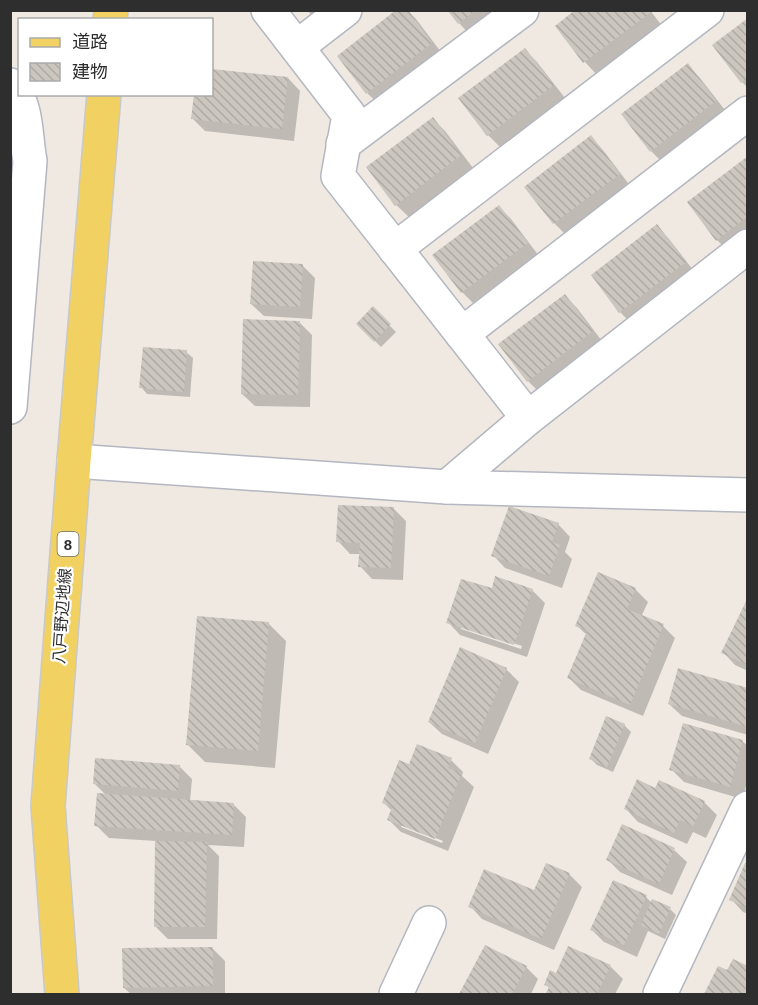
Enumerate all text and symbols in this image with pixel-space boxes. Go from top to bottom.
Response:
legend [18,18,213,96]
text: 道路 [72,32,108,52]
text: 建物 [72,62,108,82]
road number: 8 [58,532,78,556]
street label: 八戸野辺地線 [50,568,74,664]

